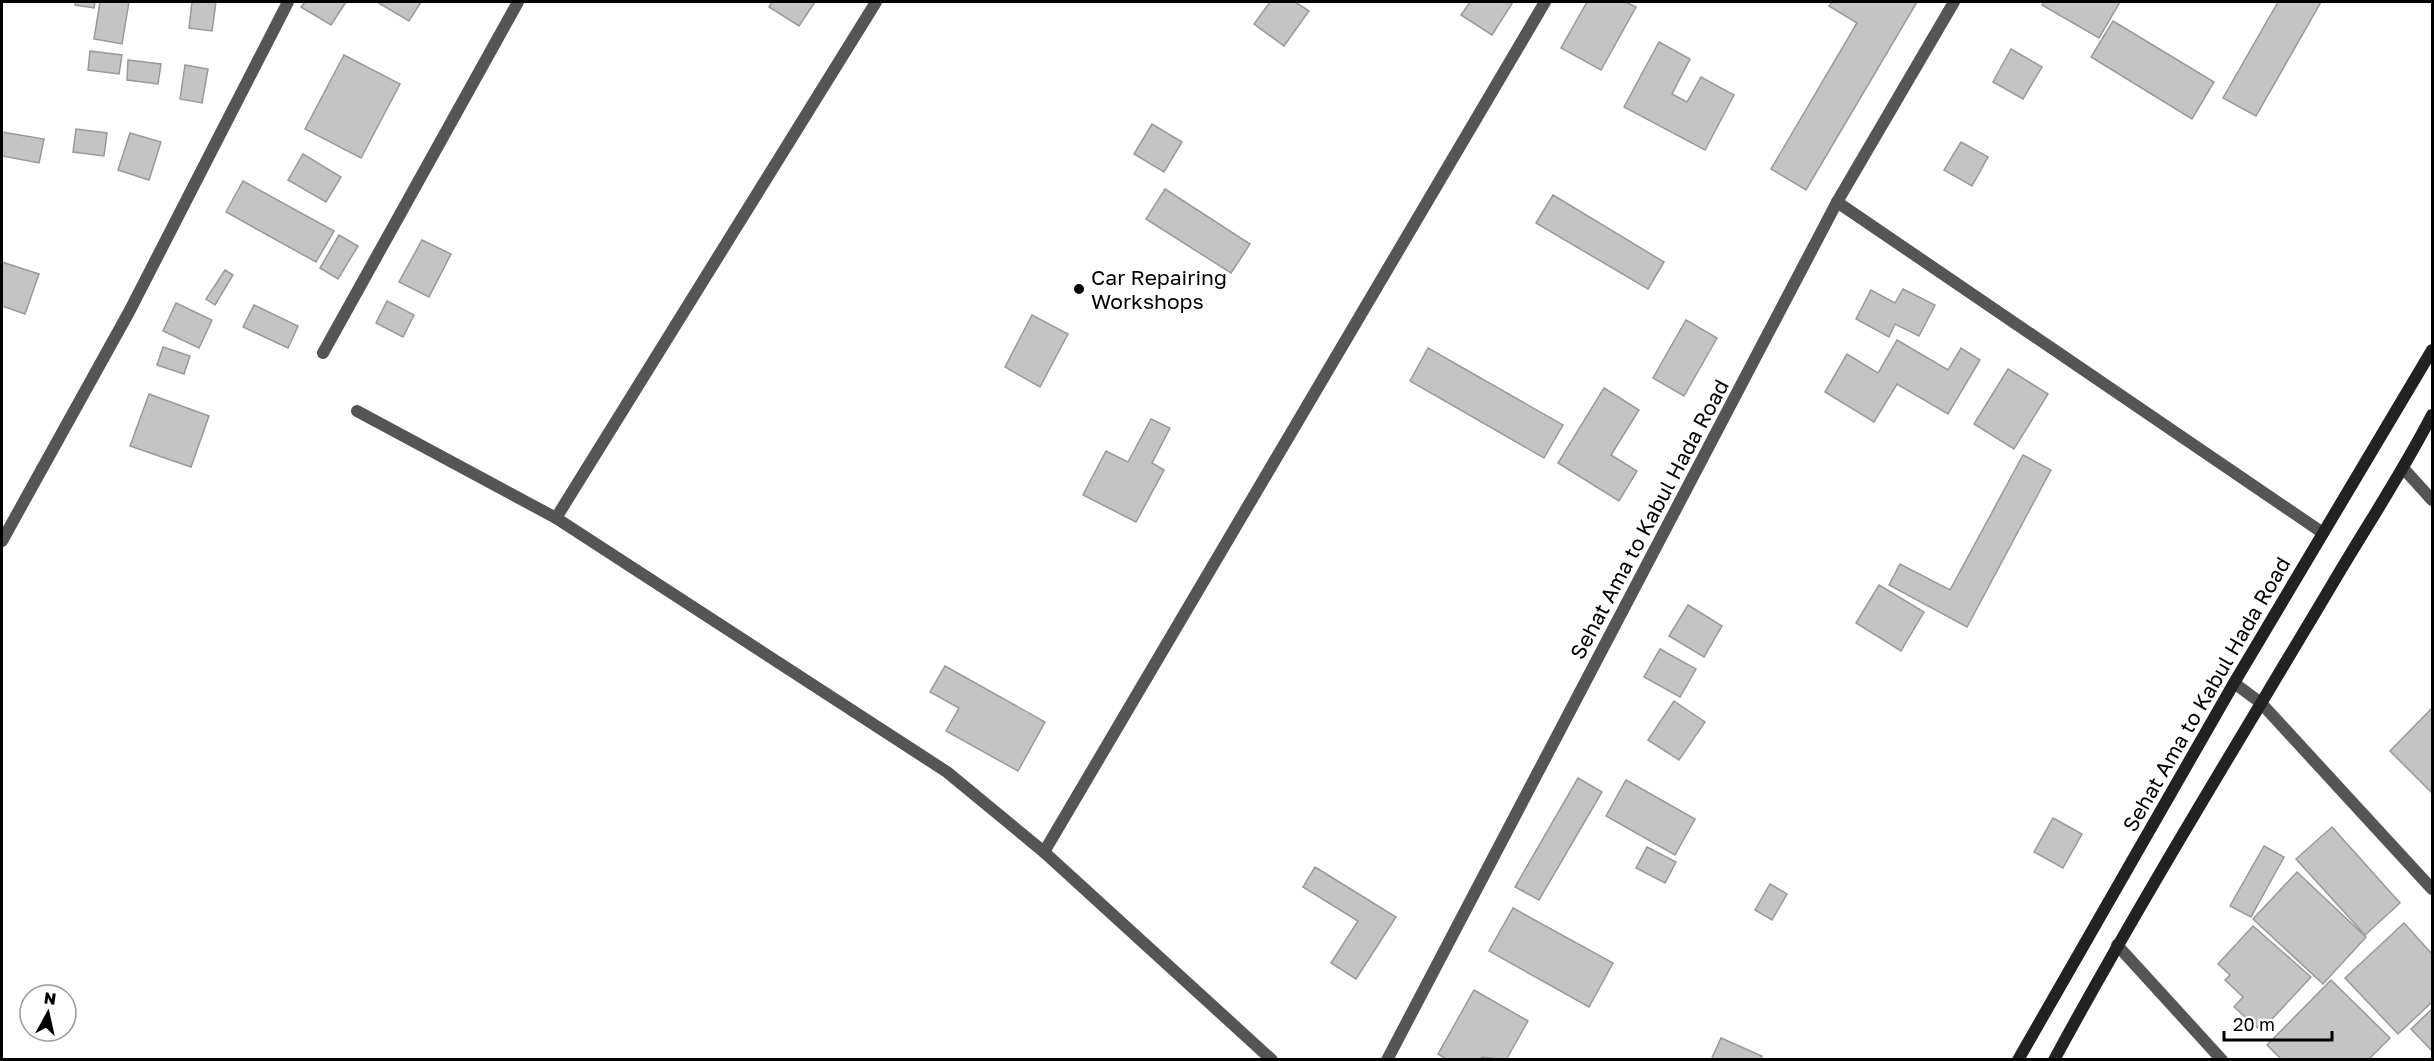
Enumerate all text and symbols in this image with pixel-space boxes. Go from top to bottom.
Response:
place label: Car Repairing Workshops [1091,264,1227,314]
marker: Car Repairing Workshops [1072,282,1086,296]
street label: Sehat Ama to Kabul Hada Road [1564,375,1734,663]
street label: Sehat Ama to Kabul Hada Road [2117,552,2295,836]
north arrow [18,983,78,1043]
text: N [43,987,58,1009]
scale bar [2224,1004,2332,1042]
text: 20 m [2233,1013,2275,1035]

